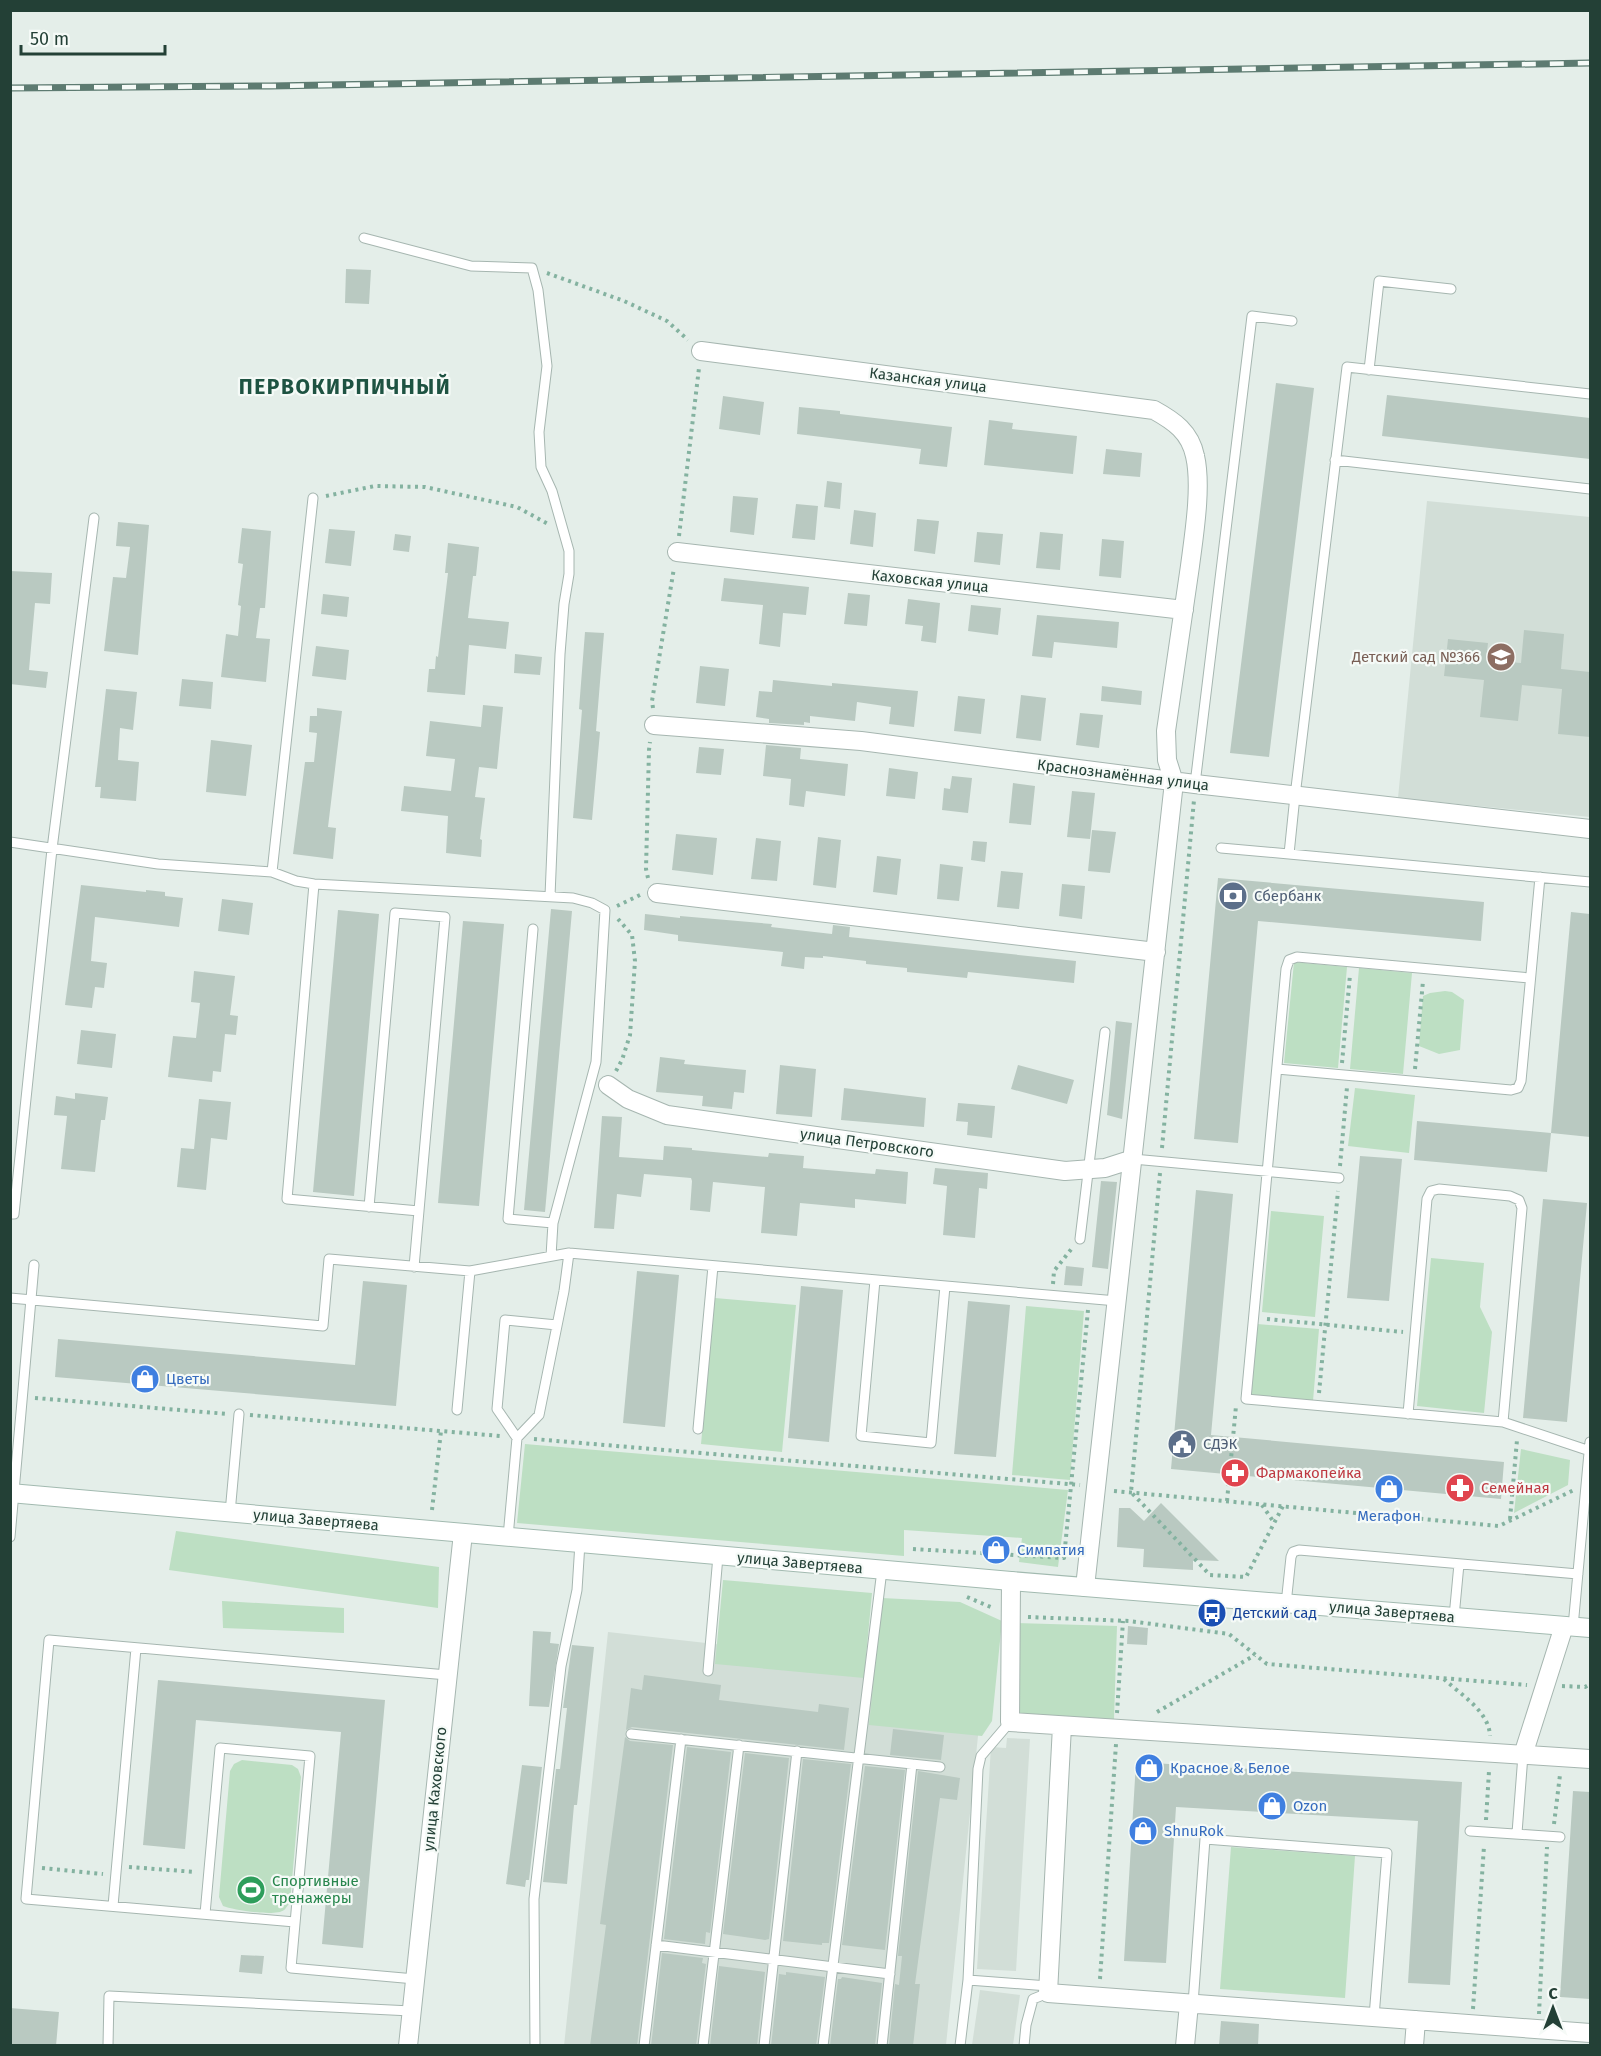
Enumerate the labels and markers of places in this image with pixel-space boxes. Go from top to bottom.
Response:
school or university icon: Детский сад №366 [1485,641,1517,673]
place label: Детский сад №366 [1351,648,1480,666]
bank icon: Сбербанк [1217,880,1249,912]
place label: Сбербанк [1254,887,1322,905]
shop icon: Цветы [129,1363,161,1395]
place label: Цветы [166,1370,210,1388]
public building icon: СДЭК [1166,1428,1198,1460]
place label: СДЭК [1203,1435,1238,1453]
pharmacy icon: Фармакопейка [1219,1457,1251,1489]
place label: Фармакопейка [1256,1464,1362,1482]
pharmacy icon: Семейная [1444,1472,1476,1504]
shop icon: Мегафон [1373,1473,1405,1505]
place label: Семейная [1481,1479,1550,1497]
place label: Мегафон [1357,1507,1421,1525]
shop icon: Симпатия [980,1534,1012,1566]
place label: Симпатия [1017,1541,1085,1559]
bus stop icon: Детский сад [1196,1597,1228,1629]
place label: Детский сад [1232,1604,1317,1622]
shop icon: Красное & Белое [1133,1752,1165,1784]
place label: Красное & Белое [1170,1759,1290,1777]
shop icon: Ozon [1256,1790,1288,1822]
place label: Ozon [1293,1797,1327,1815]
shop icon: ShnuRok [1127,1815,1159,1847]
place label: ShnuRok [1164,1822,1224,1840]
place label: Спортивные тренажеры [272,1872,359,1907]
sports icon: Спортивные тренажеры [235,1874,267,1906]

